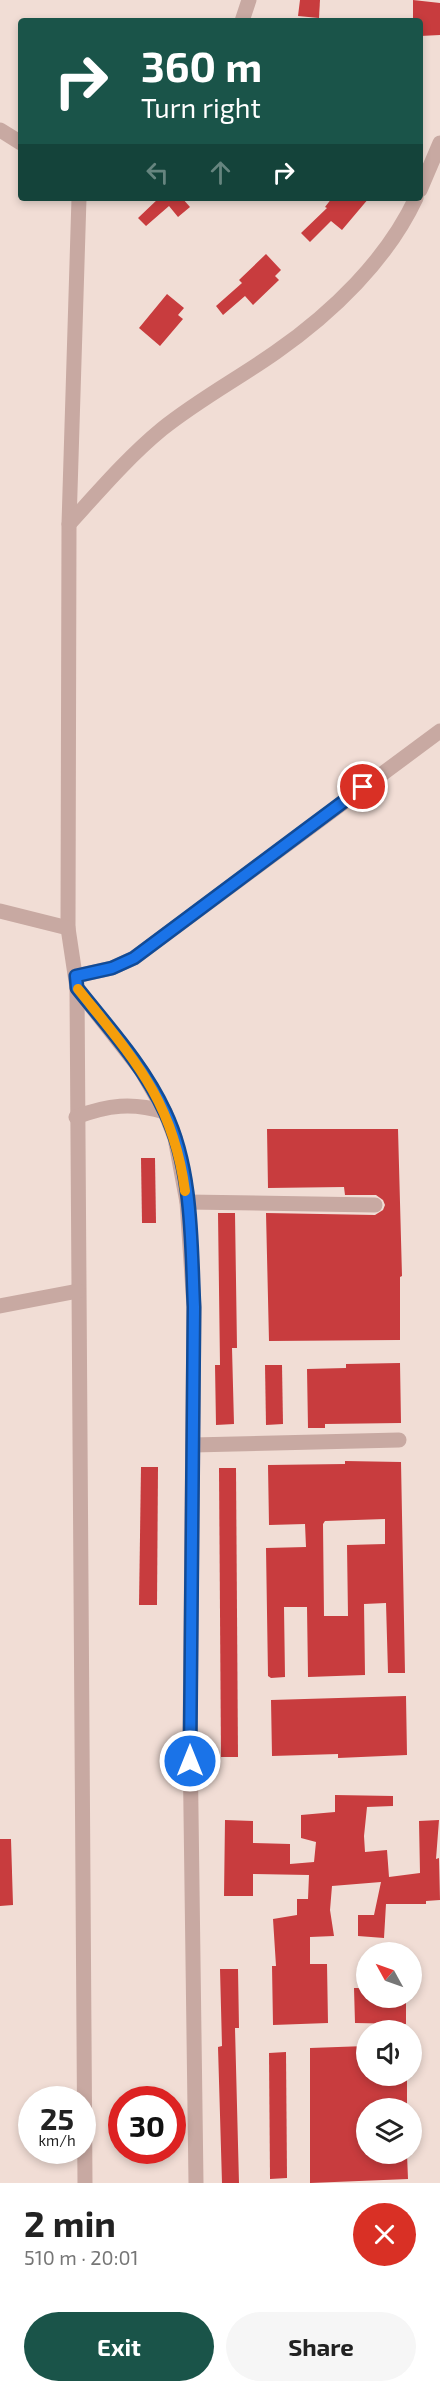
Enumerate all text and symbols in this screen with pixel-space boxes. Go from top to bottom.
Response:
text: 360 m [141,40,262,90]
icon: right [42,42,120,120]
text: Turn right [141,91,261,123]
icon: left [141,156,174,189]
icon: ahead [204,156,237,189]
icon: right [267,156,300,189]
pin [337,761,388,812]
icon: arrive [346,770,379,803]
position arrow [158,1729,222,1793]
north arrow [356,1942,422,2008]
map controls [356,1942,422,2164]
button: sound [356,2020,422,2086]
speed limit sign: 30 [108,2086,186,2164]
button: layers [356,2098,422,2164]
text: 25 [40,2100,74,2136]
text: km/h [38,2131,76,2149]
text: 2 min [24,2201,116,2244]
button: close [353,2203,416,2266]
text: 510 m · 20:01 [24,2245,138,2269]
button: Exit [24,2312,214,2381]
button: Share [226,2312,416,2381]

